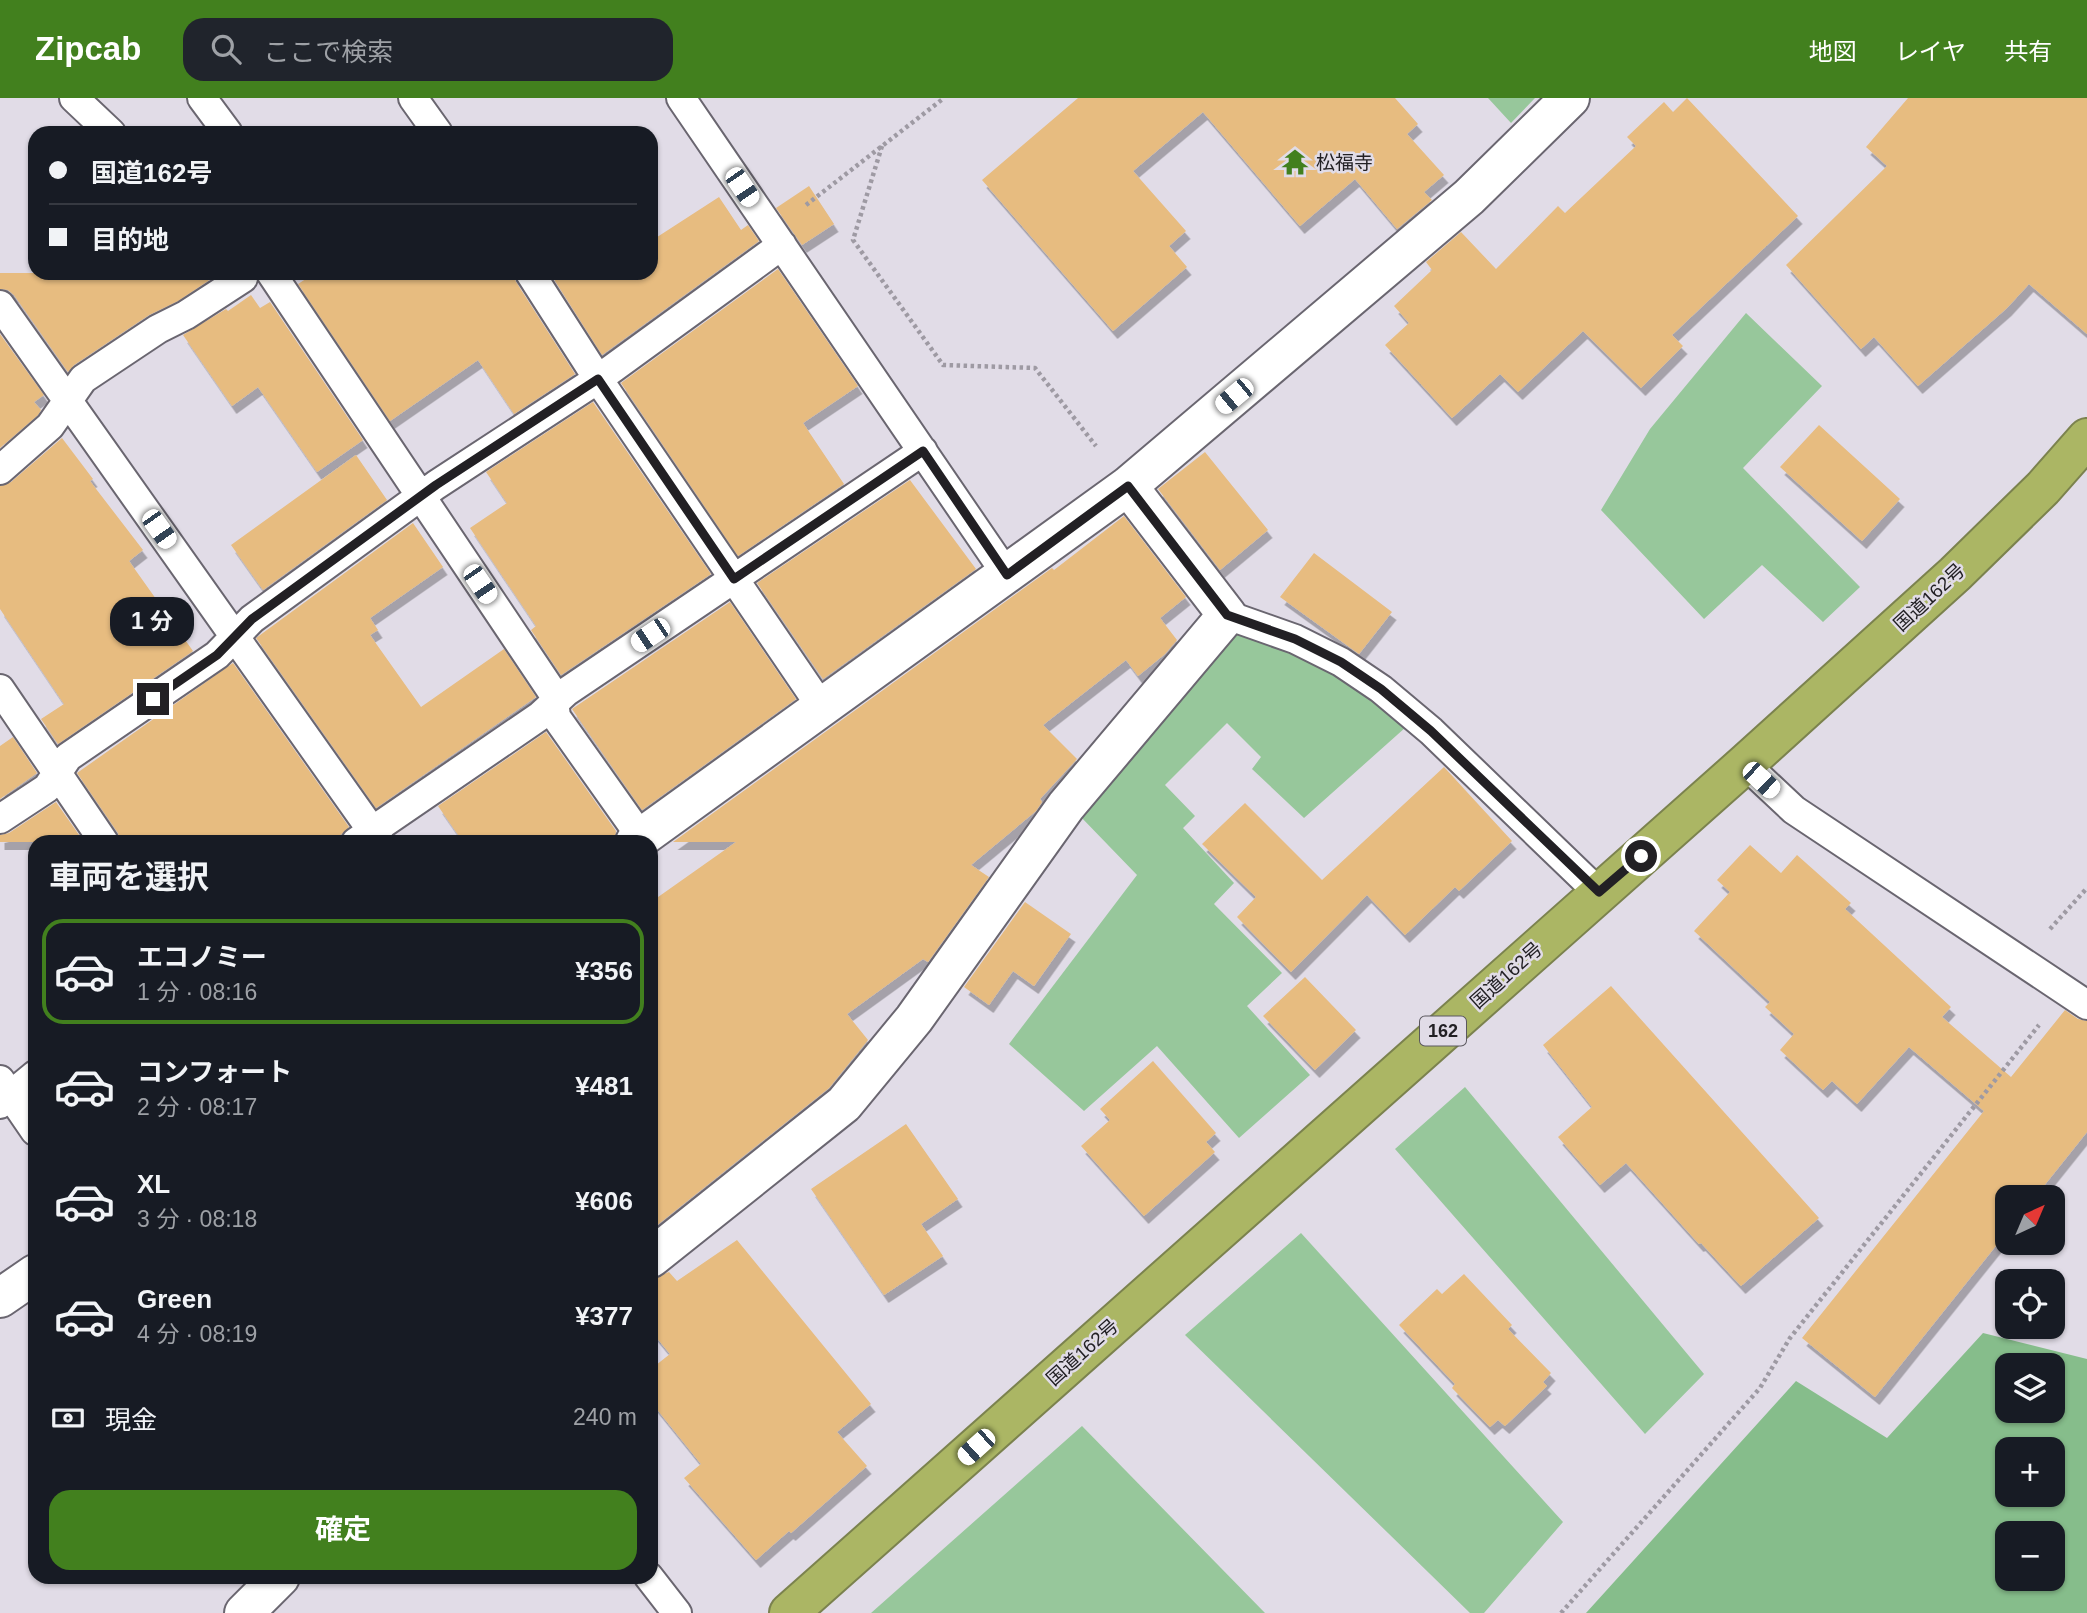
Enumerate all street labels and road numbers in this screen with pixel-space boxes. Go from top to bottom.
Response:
street label: 国道162号 [1890,559,1969,635]
street label: 国道162号 [1466,938,1546,1013]
road number: 162 [1420,1016,1466,1046]
street label: 国道162号 [1042,1315,1122,1390]

